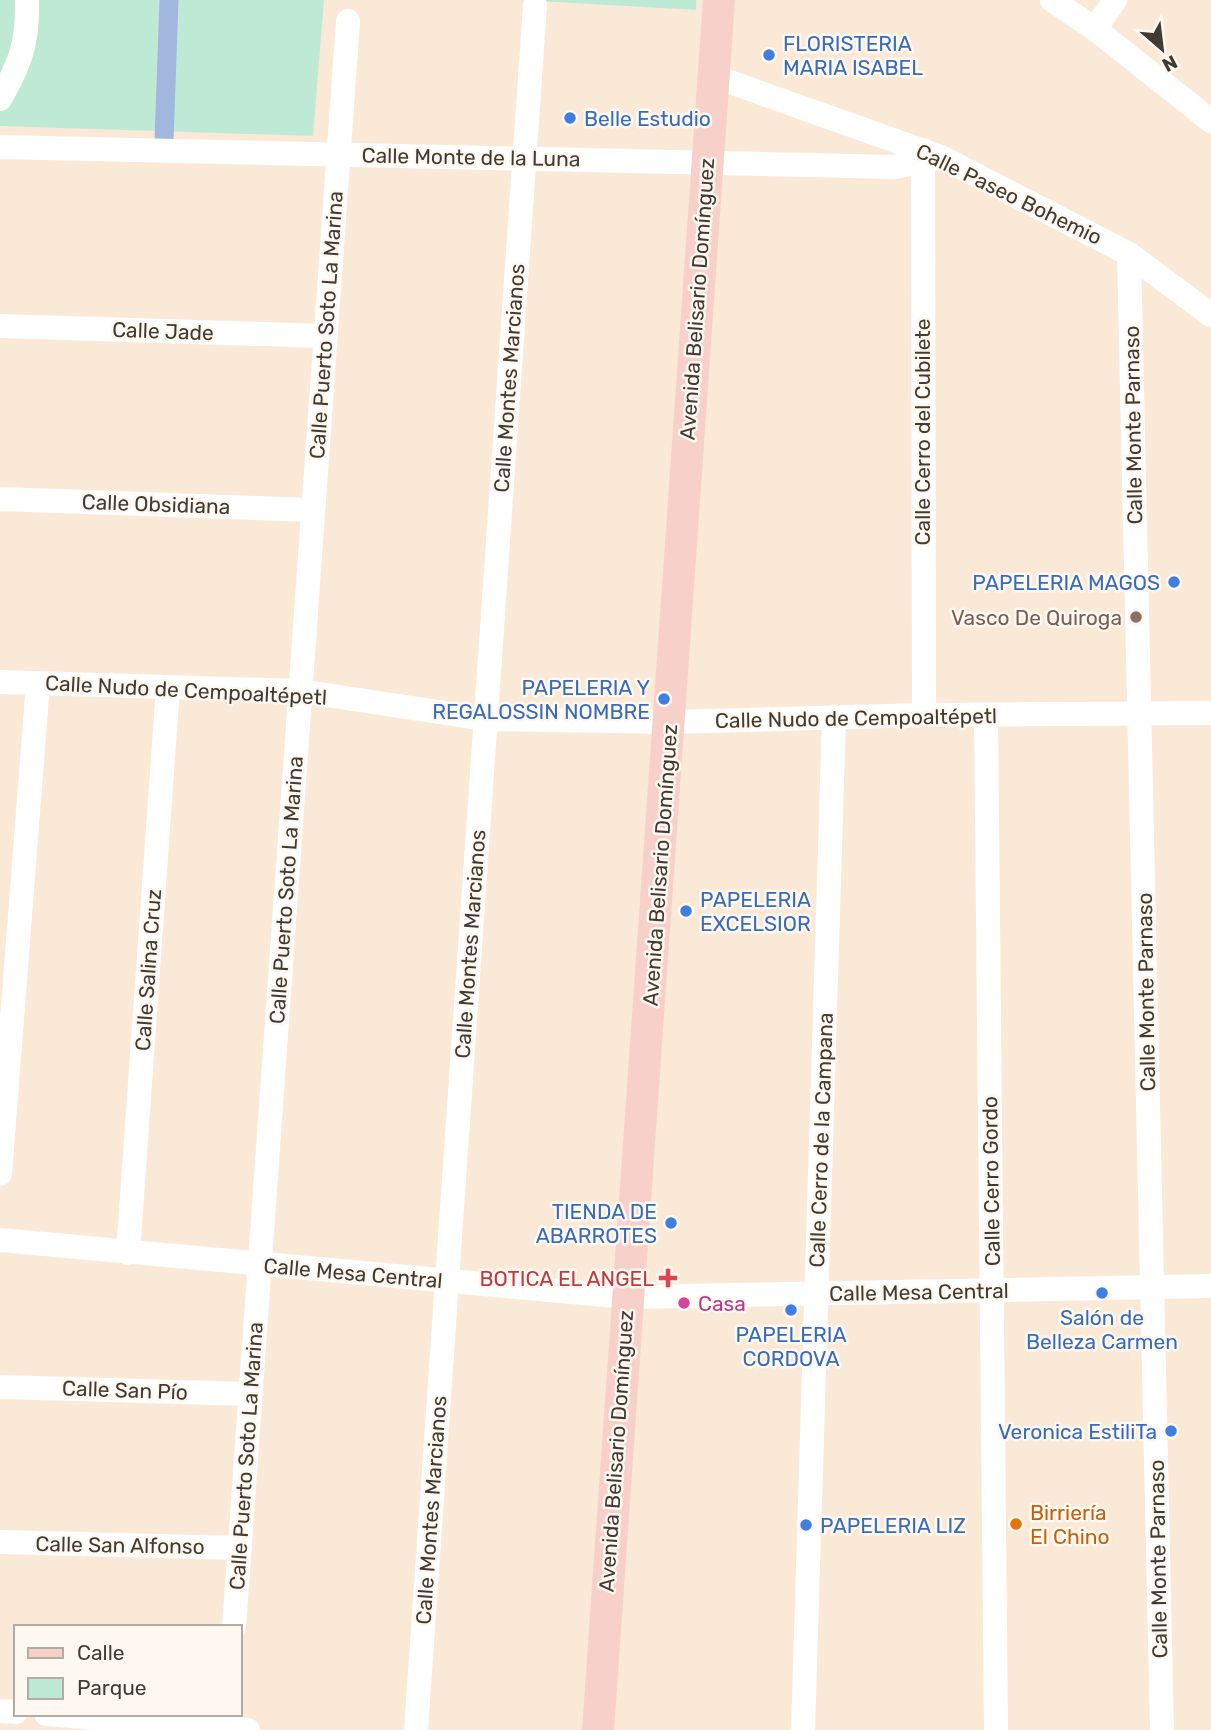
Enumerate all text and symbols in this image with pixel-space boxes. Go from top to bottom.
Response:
north arrow [1127,14,1197,84]
place label: FLORISTERIA MARIA ISABEL [783,31,923,80]
marker: FLORISTERIA MARIA ISABEL [761,47,777,63]
text: N [1158,50,1181,77]
place label: Belle Estudio [584,106,711,131]
marker: Belle Estudio [562,110,578,126]
street label: Calle Paseo Bohemio [912,138,1106,250]
street label: Calle Monte de la Luna [361,143,581,171]
street label: Avenida Belisario Domínguez [675,157,719,441]
street label: Calle Puerto Soto La Marina [304,190,348,460]
street label: Calle Montes Marcianos [489,263,529,493]
street label: Calle Jade [112,317,214,345]
street label: Calle Cerro del Cubilete [910,319,935,545]
street label: Calle Monte Parnaso [1119,325,1147,525]
street label: Calle Obsidiana [81,489,231,519]
place label: PAPELERIA MAGOS [972,570,1160,595]
marker: PAPELERIA MAGOS [1166,574,1182,590]
place label: Vasco De Quiroga [951,605,1122,630]
marker: Vasco De Quiroga [1128,609,1144,625]
street label: Calle Nudo de Cempoaltépetl [44,670,328,710]
place label: PAPELERIA Y REGALOSSIN NOMBRE [432,675,650,724]
marker: PAPELERIA Y REGALOSSIN NOMBRE [656,691,672,707]
street label: Calle Nudo de Cempoaltépetl [715,703,997,733]
street label: Avenida Belisario Domínguez [638,723,682,1007]
street label: Calle Puerto Soto La Marina [264,755,308,1025]
street label: Calle Montes Marcianos [450,829,490,1059]
place label: PAPELERIA EXCELSIOR [700,887,811,936]
street label: Calle Salina Cruz [130,888,166,1052]
street label: Calle Monte Parnaso [1132,892,1160,1092]
marker: PAPELERIA EXCELSIOR [678,903,694,919]
street label: Calle Cerro de la Campana [804,1012,838,1268]
street label: Calle Cerro Gordo [977,1096,1005,1266]
place label: TIENDA DE ABARROTES [536,1199,657,1248]
marker: TIENDA DE ABARROTES [663,1215,679,1231]
street label: Calle Mesa Central [262,1253,444,1293]
place label: BOTICA EL ANGEL [480,1266,654,1291]
marker: BOTICA EL ANGEL [660,1270,676,1286]
street label: Calle Mesa Central [829,1278,1009,1306]
marker: Salón de Belleza Carmen [1094,1285,1110,1301]
place label: Casa [698,1291,746,1316]
marker: Casa [676,1295,692,1311]
marker: PAPELERIA CORDOVA [783,1302,799,1318]
place label: Salón de Belleza Carmen [1026,1305,1178,1354]
street label: Avenida Belisario Domínguez [594,1309,638,1593]
street label: Calle Puerto Soto La Marina [224,1321,268,1591]
place label: PAPELERIA CORDOVA [735,1322,847,1371]
street label: Calle San Pío [62,1375,188,1405]
street label: Calle Montes Marcianos [411,1395,451,1625]
place label: Veronica EstiliTa [998,1419,1157,1444]
marker: Veronica EstiliTa [1163,1423,1179,1439]
street label: Calle Monte Parnaso [1144,1459,1172,1659]
place label: Birriería El Chino [1030,1500,1110,1549]
place label: PAPELERIA LIZ [820,1513,966,1538]
marker: Birriería El Chino [1008,1516,1024,1532]
marker: PAPELERIA LIZ [798,1517,814,1533]
street label: Calle San Alfonso [35,1531,205,1559]
legend [14,1625,242,1716]
text: Calle [77,1640,125,1665]
text: Parque [77,1675,147,1700]

